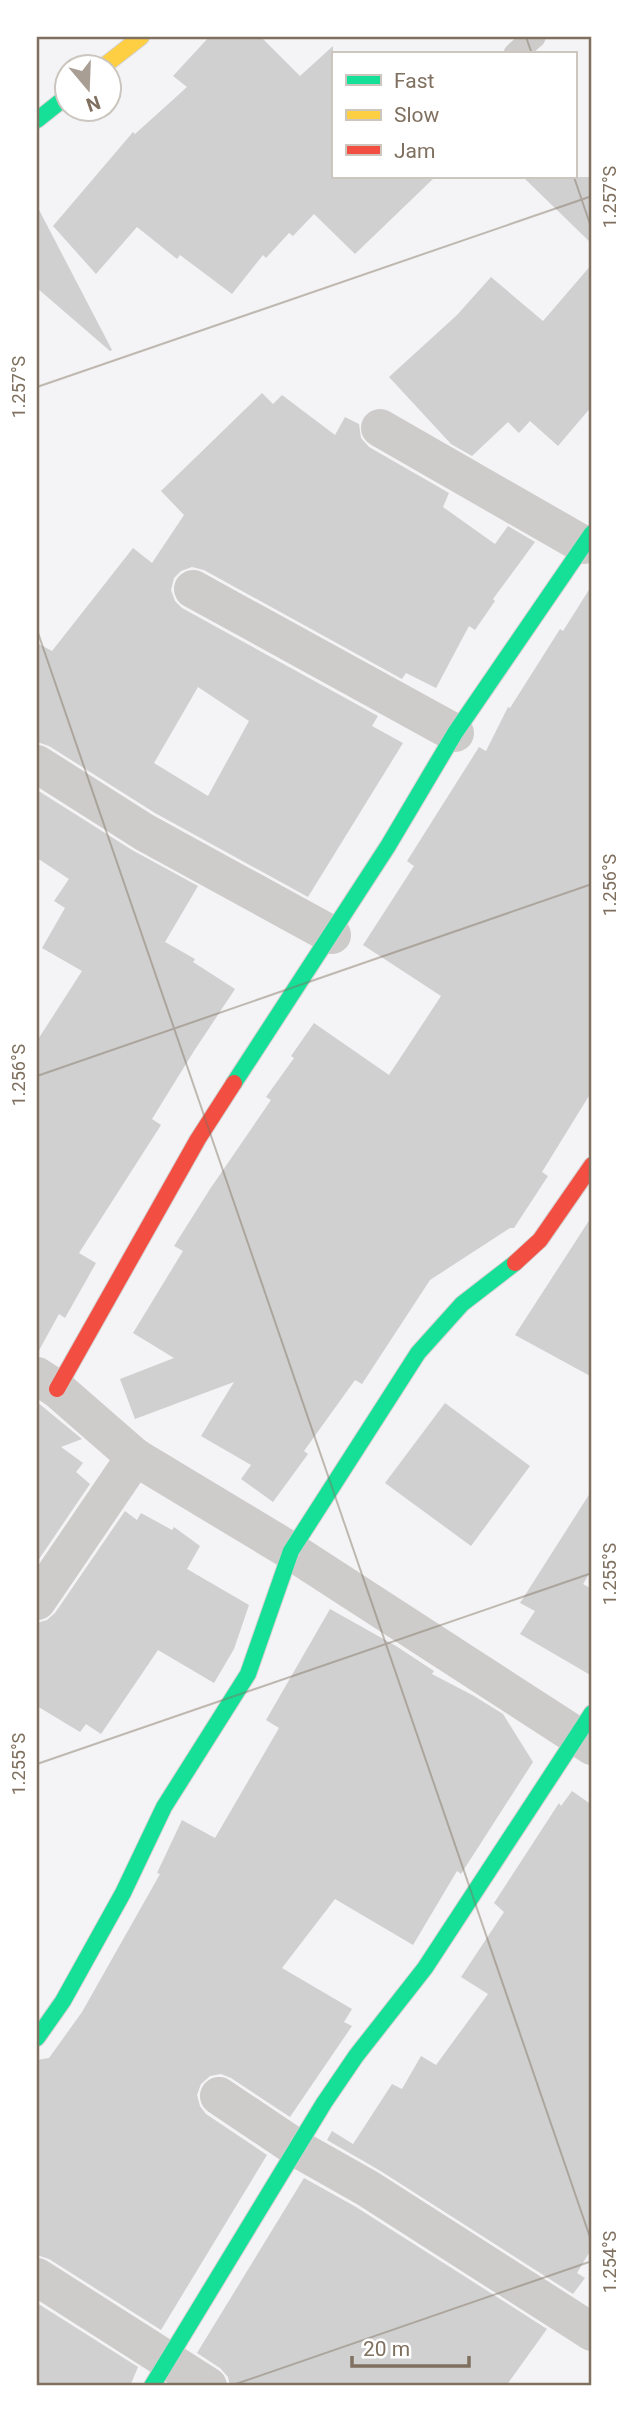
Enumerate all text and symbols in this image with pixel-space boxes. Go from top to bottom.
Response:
north arrow [52,52,122,122]
legend [332,52,576,178]
text: Fast [394,69,435,93]
text: N [83,91,103,117]
text: Slow [394,103,440,127]
text: Jam [394,139,435,163]
text: 1.257°S [599,165,620,228]
text: 1.257°S [8,355,29,418]
text: 1.256°S [599,853,620,916]
text: 1.256°S [8,1043,29,1106]
text: 1.255°S [599,1542,620,1605]
text: 1.255°S [8,1732,29,1795]
text: 1.254°S [599,2230,620,2293]
scale bar [352,2325,470,2369]
text: 20 m [363,2337,410,2361]

